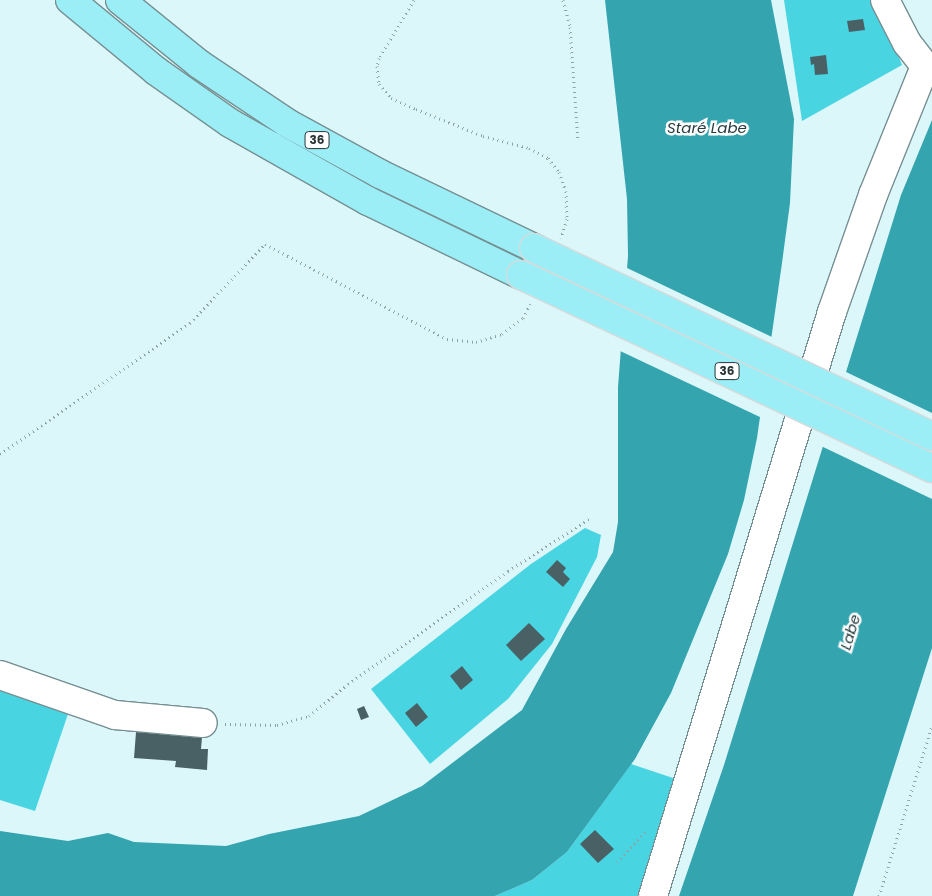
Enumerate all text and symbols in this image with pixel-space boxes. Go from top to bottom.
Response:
water label: Staré Labe [667,119,747,137]
road number: 36 [304,130,330,150]
road number: 36 [714,362,740,381]
water label: Labe [836,612,864,652]

